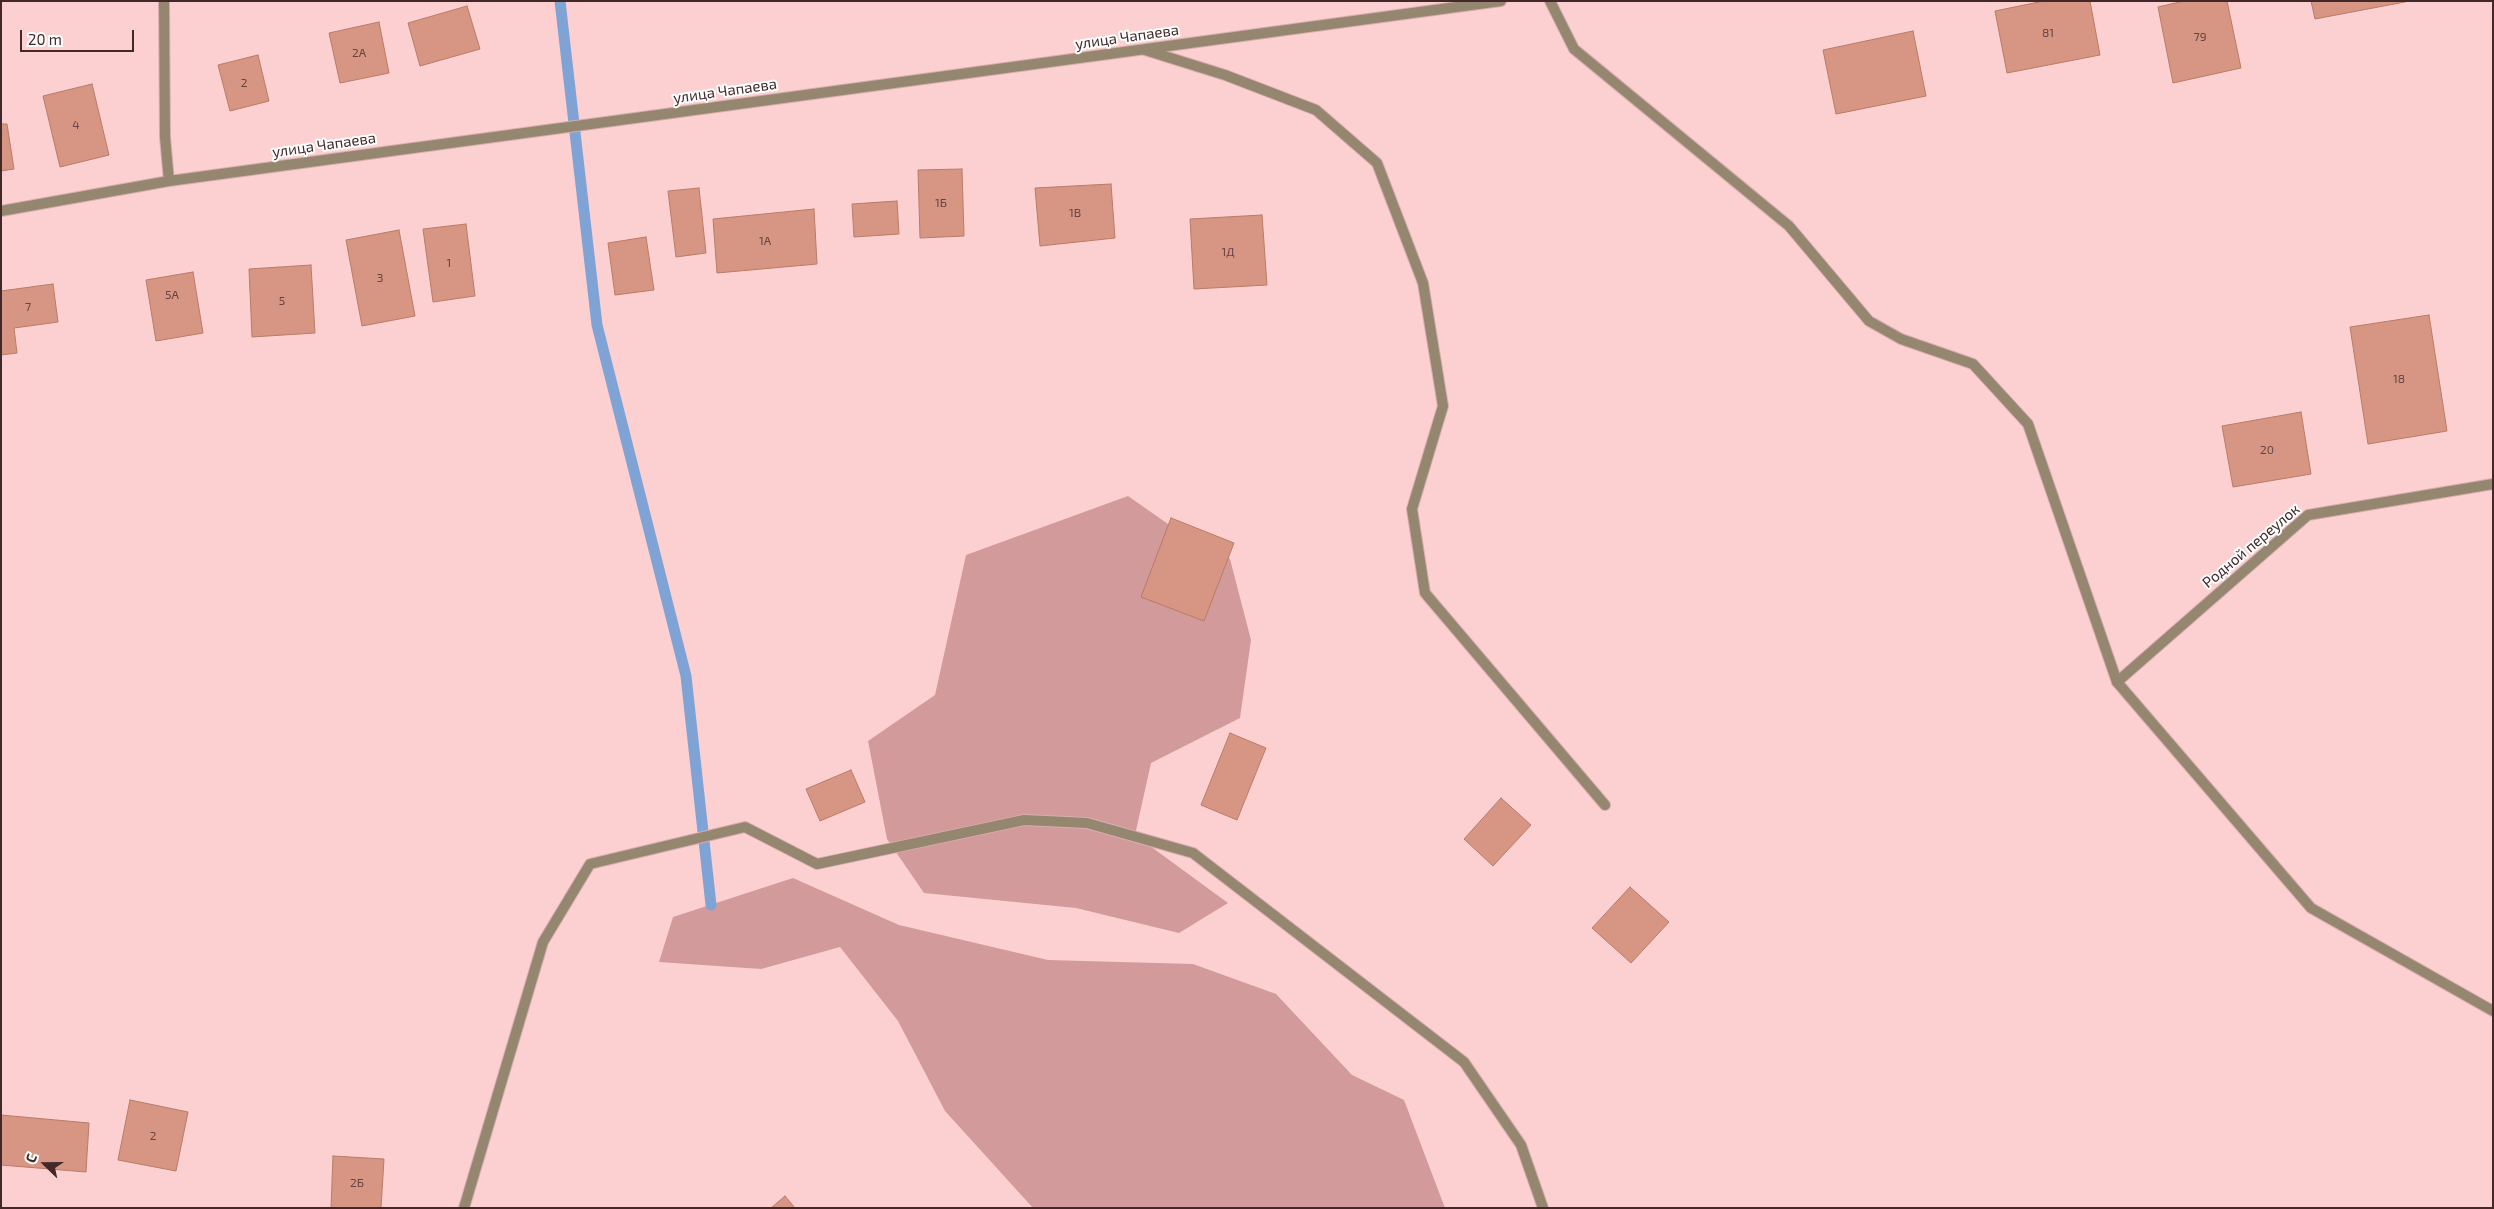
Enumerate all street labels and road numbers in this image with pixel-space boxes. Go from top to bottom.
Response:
street label: улица Чапаева [1074,21,1180,53]
street label: улица Чапаева [672,75,778,107]
street label: улица Чапаева [271,129,377,161]
street label: Родной переулок [2199,500,2303,592]

